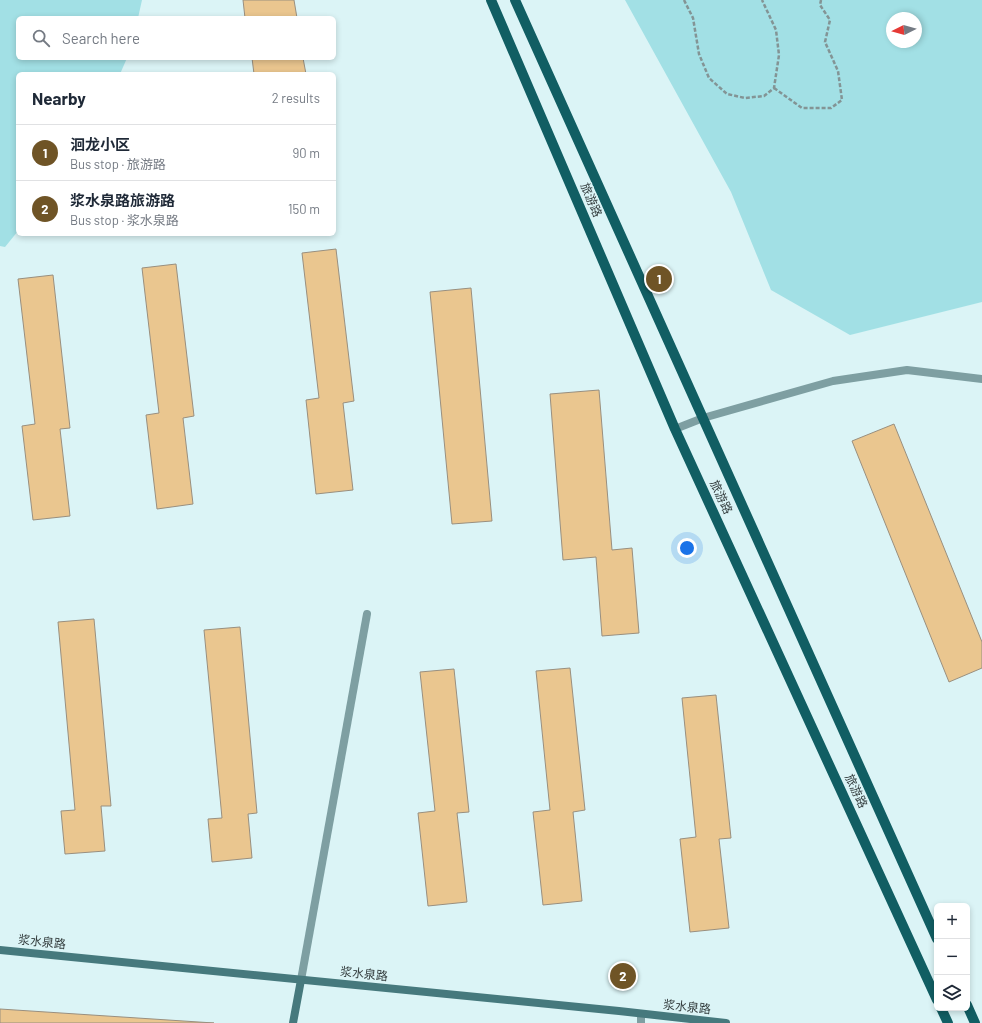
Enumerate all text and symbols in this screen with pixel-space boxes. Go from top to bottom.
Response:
north arrow [886,12,922,48]
search box [16,16,336,60]
icon: search [30,27,52,49]
text: Search here [62,29,140,47]
text: Nearby [32,88,86,108]
text: 2 results [272,90,320,106]
text: 洄龙小区 [70,135,130,153]
text: 1 [43,145,47,161]
text: 90 m [293,145,320,161]
text: Bus stop · 旅游路 [70,156,166,172]
street label: 旅游路 [578,180,605,219]
text: 浆水泉路旅游路 [70,191,175,209]
text: 2 [41,201,49,217]
text: 150 m [288,201,320,217]
text: Bus stop · 浆水泉路 [70,212,179,228]
pin: 1 [646,264,672,294]
street label: 旅游路 [708,477,736,516]
your location [677,538,697,558]
street label: 旅游路 [843,771,871,810]
map controls [934,903,970,1011]
button: + [934,903,970,939]
street label: 浆水泉路 [17,932,67,950]
button: − [934,939,970,975]
pin: 2 [610,961,636,991]
street label: 浆水泉路 [339,964,389,982]
button: layers [934,975,970,1011]
street label: 浆水泉路 [662,997,712,1015]

